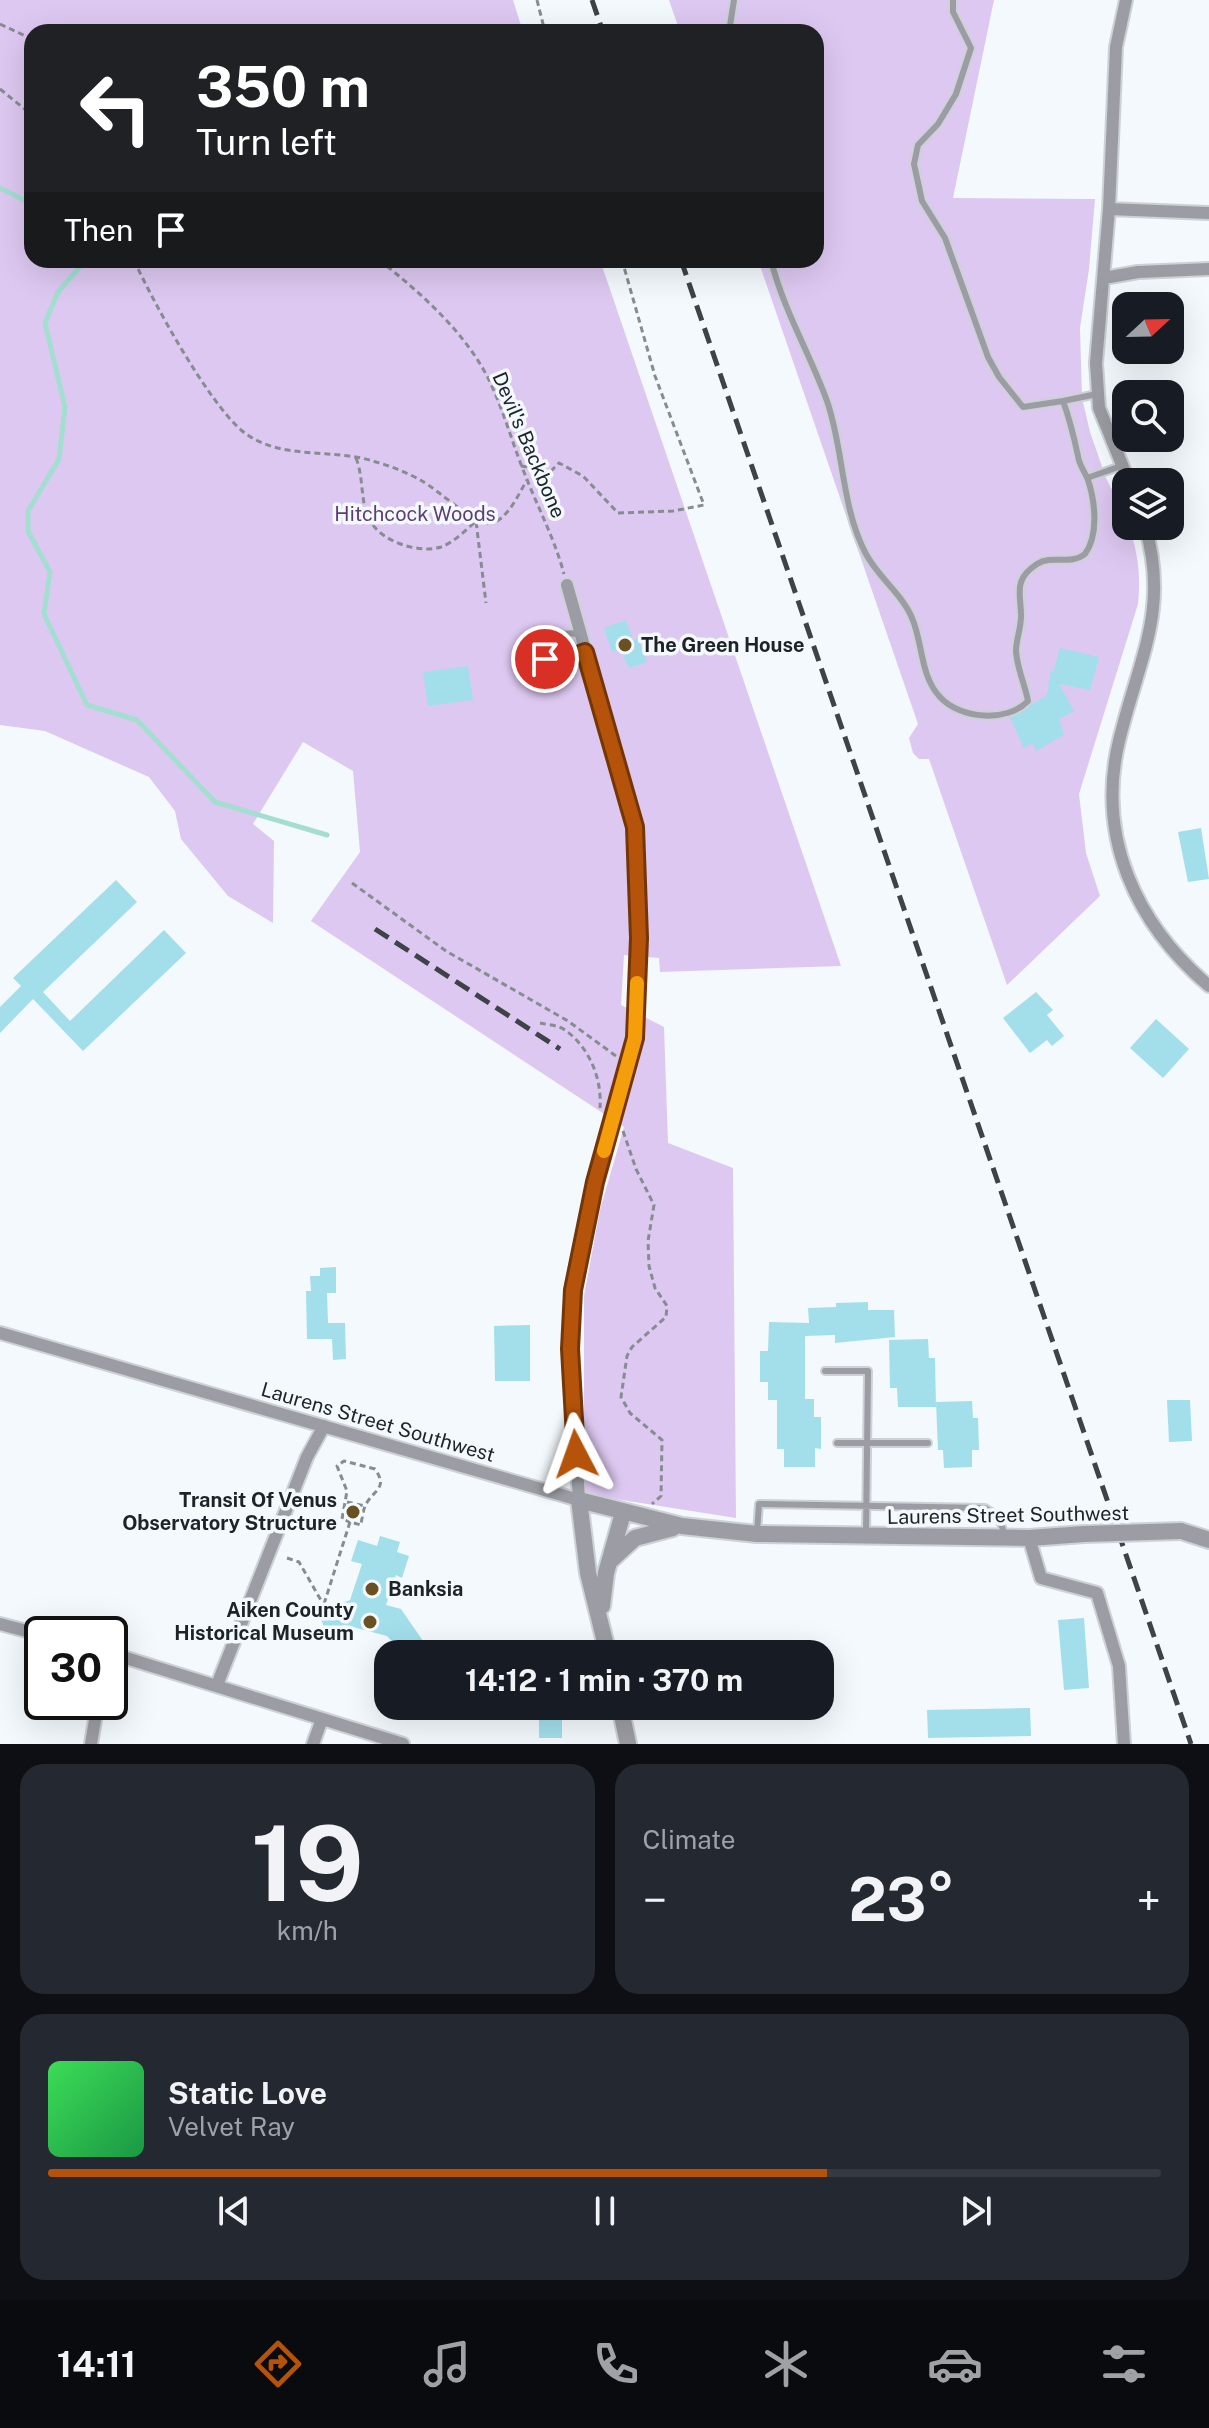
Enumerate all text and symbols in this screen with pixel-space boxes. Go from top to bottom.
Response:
text: 350 m [196,54,370,120]
icon: left [64,56,168,160]
text: Turn left [196,121,337,163]
icon: arrive [149,208,193,252]
text: Then [64,212,133,248]
north arrow [1112,292,1184,364]
map controls [1112,292,1184,540]
street label: Devil's Backbone [487,368,571,522]
button: search [1112,380,1184,452]
button: layers [1112,468,1184,540]
park label: Hitchcock Woods [334,502,496,526]
pin [511,625,579,693]
place label: The Green House [641,633,805,657]
marker: The Green House [616,636,634,654]
icon: arrive [523,637,567,681]
street label: Laurens Street Southwest [258,1377,498,1467]
position arrow [534,1412,618,1496]
place label: Transit Of Venus Observatory Structure [122,1488,337,1535]
street label: Laurens Street Southwest [887,1501,1129,1529]
marker: Transit Of Venus Observatory Structure [344,1503,362,1521]
place label: Banksia [388,1577,463,1601]
marker: Banksia [363,1580,381,1598]
place label: Aiken County Historical Museum [174,1598,354,1645]
marker: Aiken County Historical Museum [361,1613,379,1631]
speed limit sign: 30 [24,1616,128,1720]
text: 14:12 · 1 min · 370 m [465,1662,743,1698]
text: 19 [251,1802,364,1924]
text: Climate [643,1824,736,1855]
text: 23° [849,1864,955,1935]
text: − [643,1874,667,1926]
text: + [1137,1874,1161,1926]
text: km/h [277,1915,338,1946]
text: Static Love [168,2075,327,2111]
text: Velvet Ray [168,2111,295,2142]
icon: previous [212,2189,256,2233]
icon: pause [583,2189,627,2233]
icon: next [954,2189,998,2233]
icon: directions [250,2336,306,2392]
icon: music [419,2336,475,2392]
icon: phone [588,2336,644,2392]
icon: climate [758,2336,814,2392]
icon: car [927,2336,983,2392]
icon: filters [1096,2336,1152,2392]
text: 14:11 [57,2343,136,2385]

